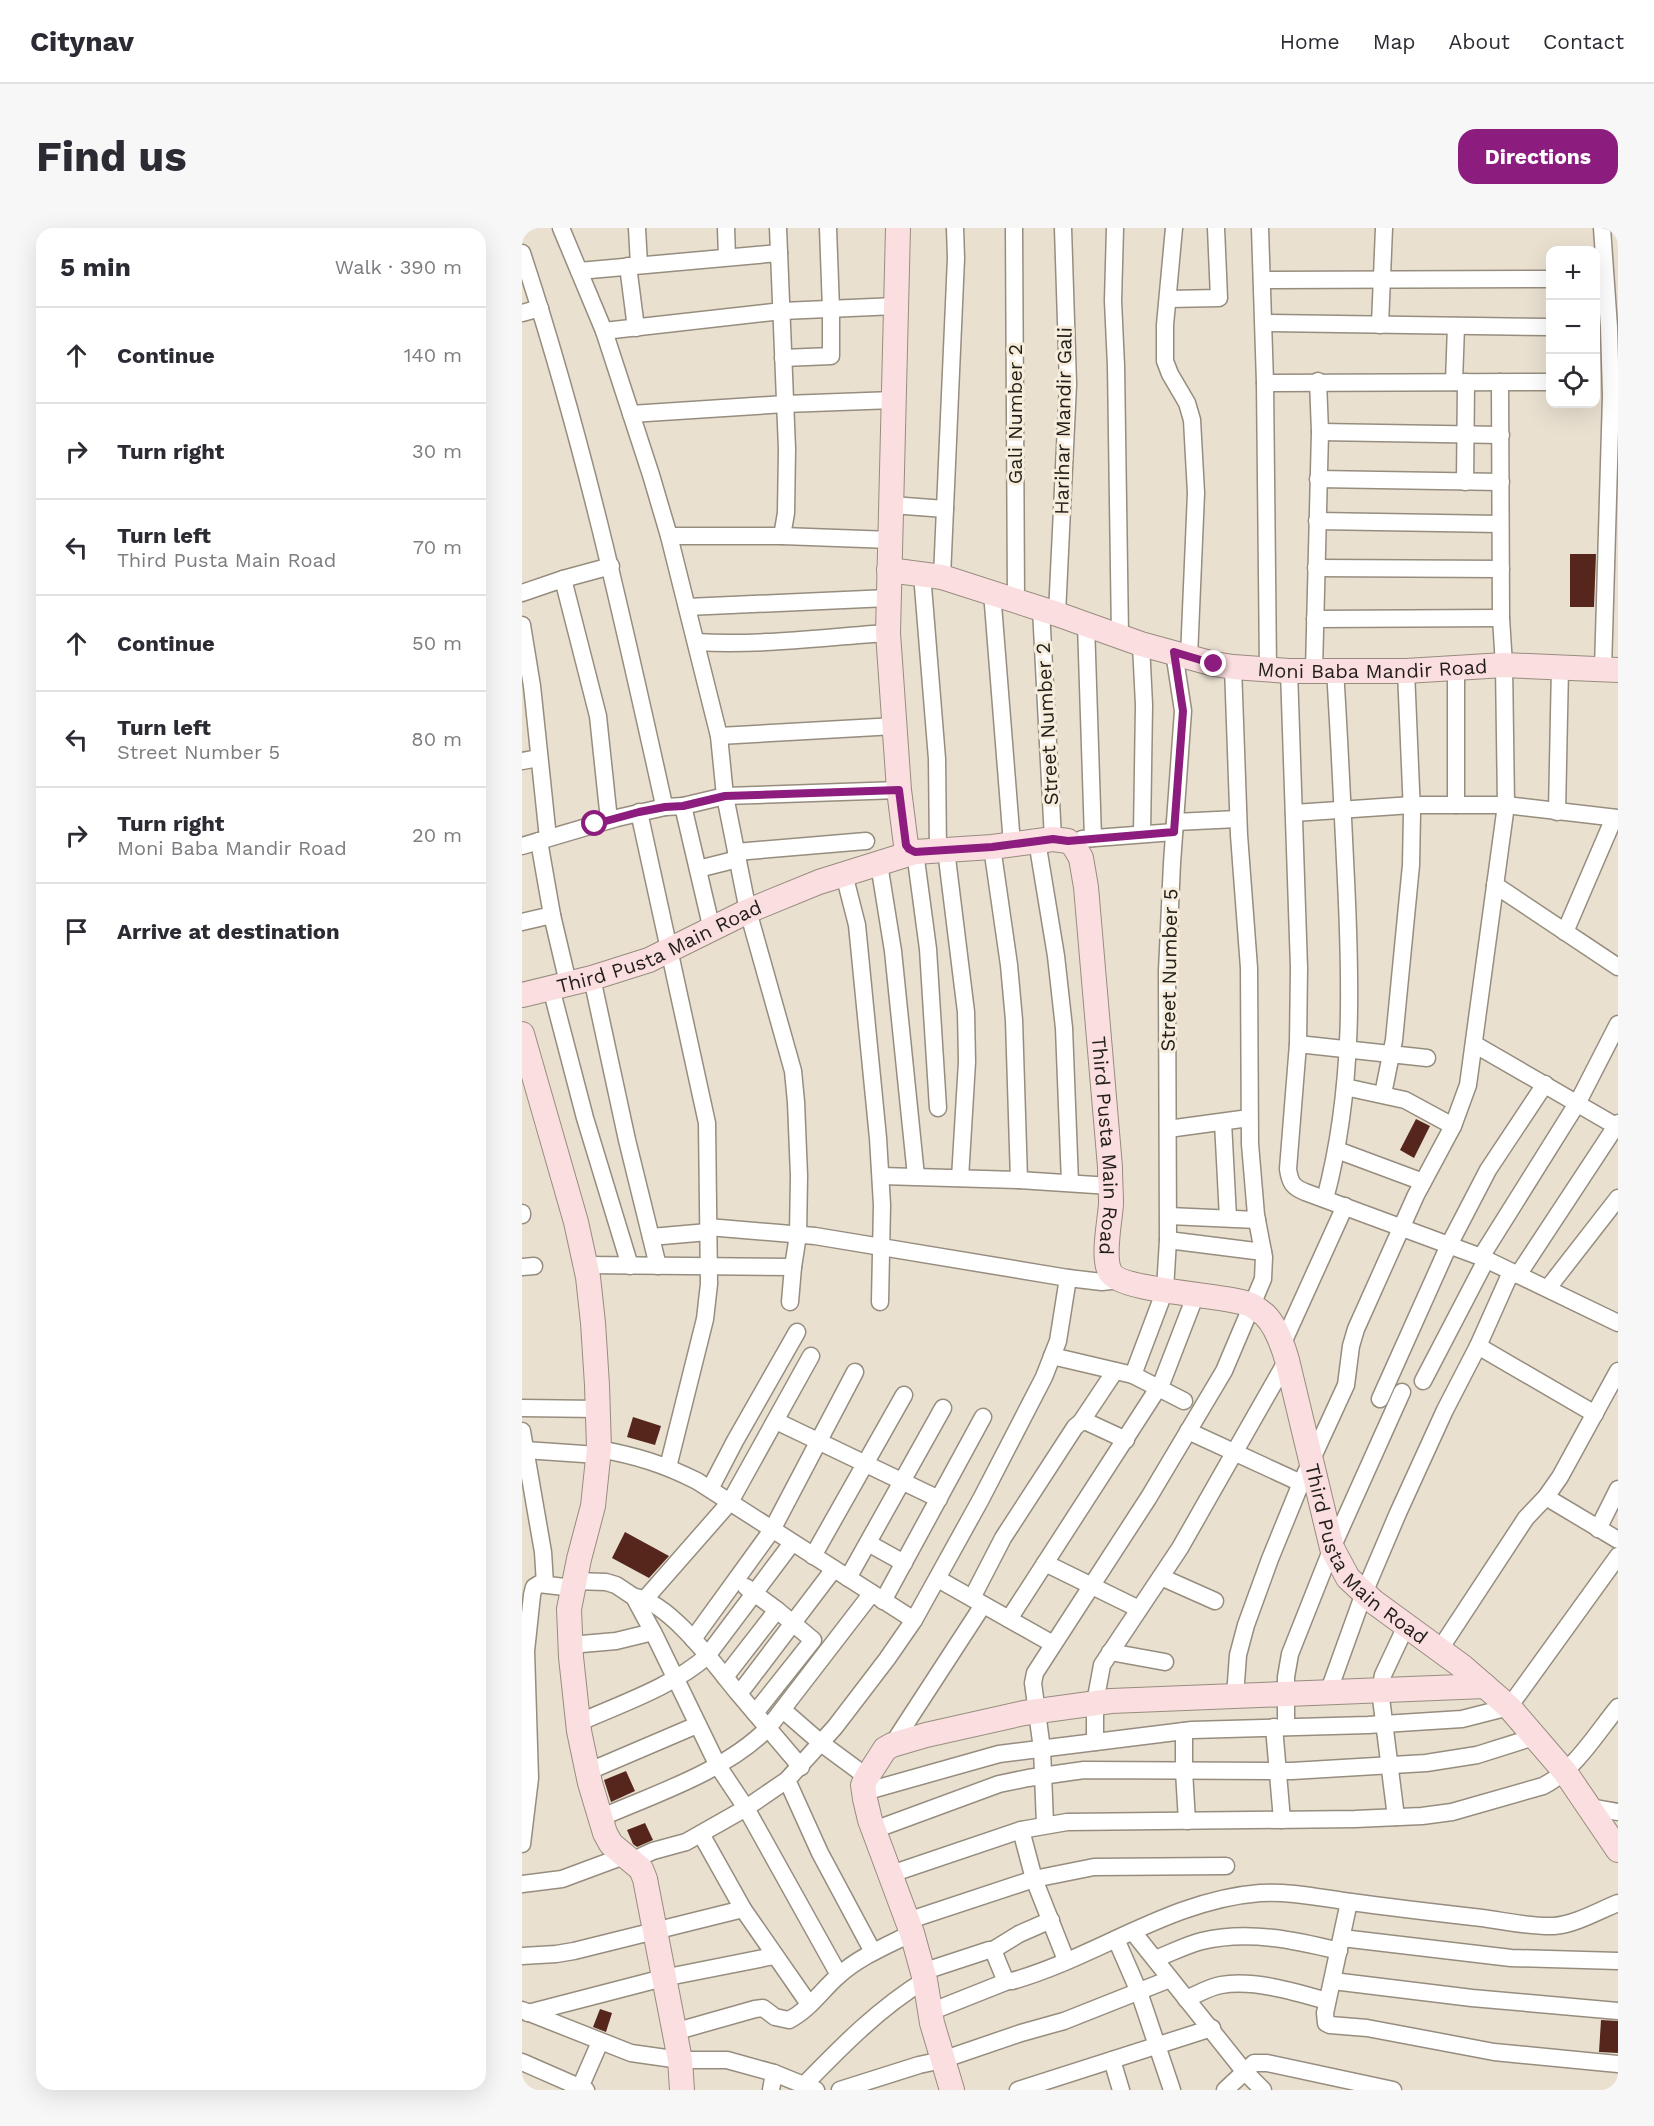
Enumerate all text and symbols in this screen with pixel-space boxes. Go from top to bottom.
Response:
text: Citynav [30,25,134,58]
text: Home [1280,29,1340,54]
text: Map [1373,29,1416,54]
text: About [1449,29,1510,54]
text: Contact [1543,29,1624,54]
button: Directions [1458,129,1618,184]
text: Find us [36,132,187,181]
map controls [1546,246,1600,408]
button: + [1546,246,1600,300]
text: 5 min [60,252,131,282]
text: Walk · 390 m [335,255,462,279]
button: − [1546,300,1600,354]
street label: Harihar Mandir Gali [1049,327,1077,515]
icon: ahead [60,339,93,372]
text: Continue [117,343,215,368]
text: 140 m [404,343,462,367]
street label: Gali Number 2 [1003,344,1027,484]
button: locate [1546,354,1600,408]
icon: right [60,435,93,468]
text: Turn right [117,439,224,464]
text: 30 m [412,439,462,463]
text: Turn left [117,523,211,548]
icon: left [60,531,93,564]
text: 70 m [413,535,462,559]
text: Third Pusta Main Road [117,548,336,572]
icon: ahead [60,627,93,660]
text: Continue [117,631,215,656]
text: 50 m [412,631,462,655]
street label: Street Number 2 [1031,642,1063,806]
route end [1200,650,1226,676]
street label: Moni Baba Mandir Road [1257,654,1488,683]
text: Turn left [117,715,211,740]
icon: left [60,723,93,756]
text: 80 m [411,727,462,751]
text: Street Number 5 [117,740,280,764]
route start [581,810,607,836]
text: Turn right [117,811,224,836]
icon: right [60,819,93,852]
text: 20 m [412,823,462,847]
text: Moni Baba Mandir Road [117,836,347,860]
street label: Street Number 5 [1156,888,1182,1052]
street label: Third Pusta Main Road [554,895,765,998]
icon: arrive [60,915,93,948]
text: Arrive at destination [117,919,340,944]
street label: Third Pusta Main Road [1087,1035,1123,1255]
street label: Third Pusta Main Road [1300,1461,1432,1649]

